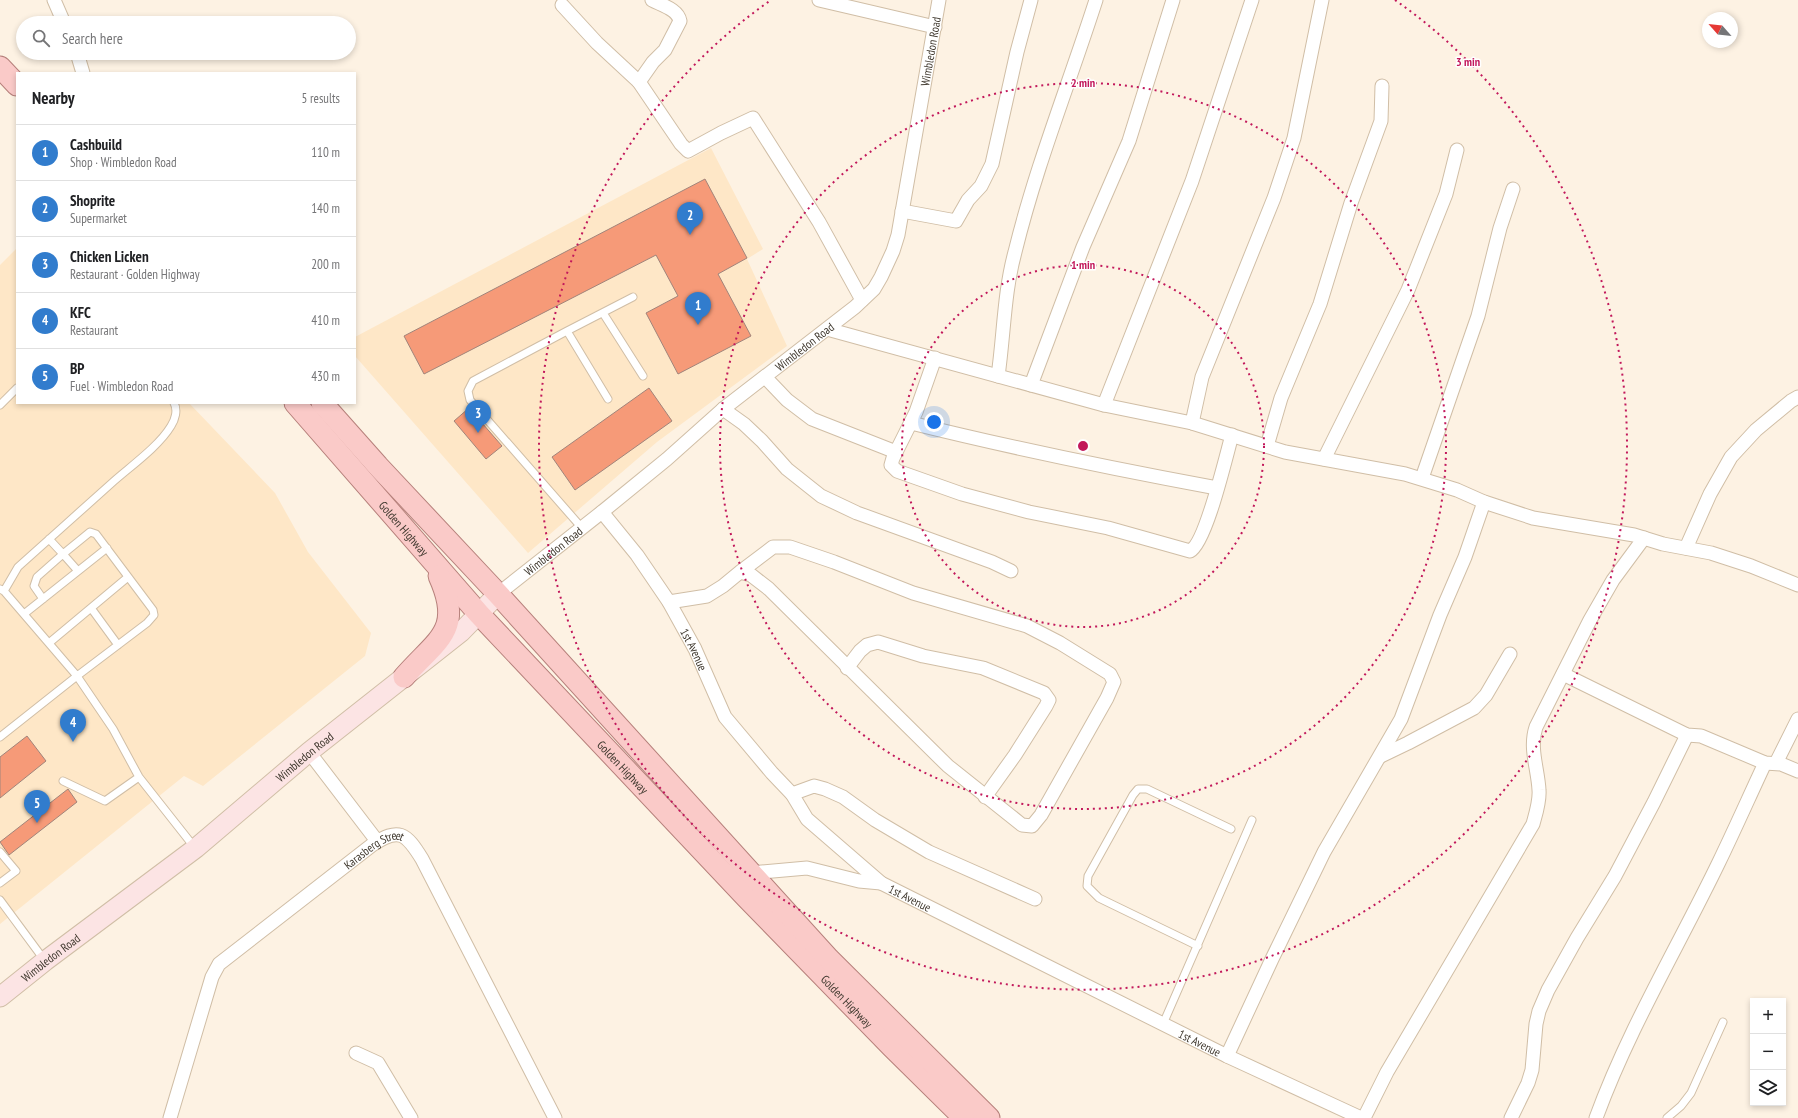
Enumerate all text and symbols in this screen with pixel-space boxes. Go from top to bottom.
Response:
north arrow [1702,12,1738,48]
search box [16,16,356,60]
street label: Wimbledon Road [917,16,943,87]
icon: search [30,27,52,49]
text: Search here [62,29,123,48]
text: 3 min [1456,54,1480,69]
text: 2 min [1071,75,1095,90]
text: Nearby [32,87,75,109]
text: 5 results [301,90,340,107]
text: Cashbuild [70,135,122,154]
text: 1 [42,144,48,161]
text: 110 m [311,144,340,161]
text: Shop · Wimbledon Road [70,154,177,171]
text: Shoprite [70,191,115,210]
text: 2 [42,200,48,217]
text: 140 m [311,200,340,217]
pin: 2 [677,202,703,235]
text: Supermarket [70,210,127,227]
text: Chicken Licken [70,247,149,266]
text: 3 [42,256,48,273]
text: 200 m [311,256,340,273]
text: 1 min [1071,257,1095,272]
text: Restaurant · Golden Highway [70,266,200,283]
pin: 1 [685,292,711,325]
text: KFC [70,303,91,322]
text: 4 [42,312,48,329]
text: 410 m [311,312,340,329]
street label: Wimbledon Road [772,319,837,374]
text: Restaurant [70,322,118,339]
text: BP [70,359,85,378]
text: 5 [42,368,48,385]
text: 430 m [311,368,340,385]
text: Fuel · Wimbledon Road [70,378,173,395]
pin: 3 [465,400,491,433]
your location [924,412,944,432]
centre of rings [1076,439,1090,453]
street label: Golden Highway [376,498,432,559]
street label: Wimbledon Road [521,523,585,578]
street label: 1st Avenue [677,625,711,673]
pin: 4 [60,709,86,742]
street label: Wimbledon Road [272,728,336,785]
street label: Golden Highway [594,737,652,797]
pin: 5 [24,790,50,823]
street label: Karasberg Street [340,827,408,872]
street label: 1st Avenue [886,881,934,914]
street label: Wimbledon Road [18,930,83,985]
street label: Golden Highway [818,971,876,1031]
map controls [1750,998,1786,1106]
button: + [1750,998,1786,1034]
street label: 1st Avenue [1176,1026,1224,1059]
button: − [1750,1034,1786,1070]
button: layers [1750,1070,1786,1106]

